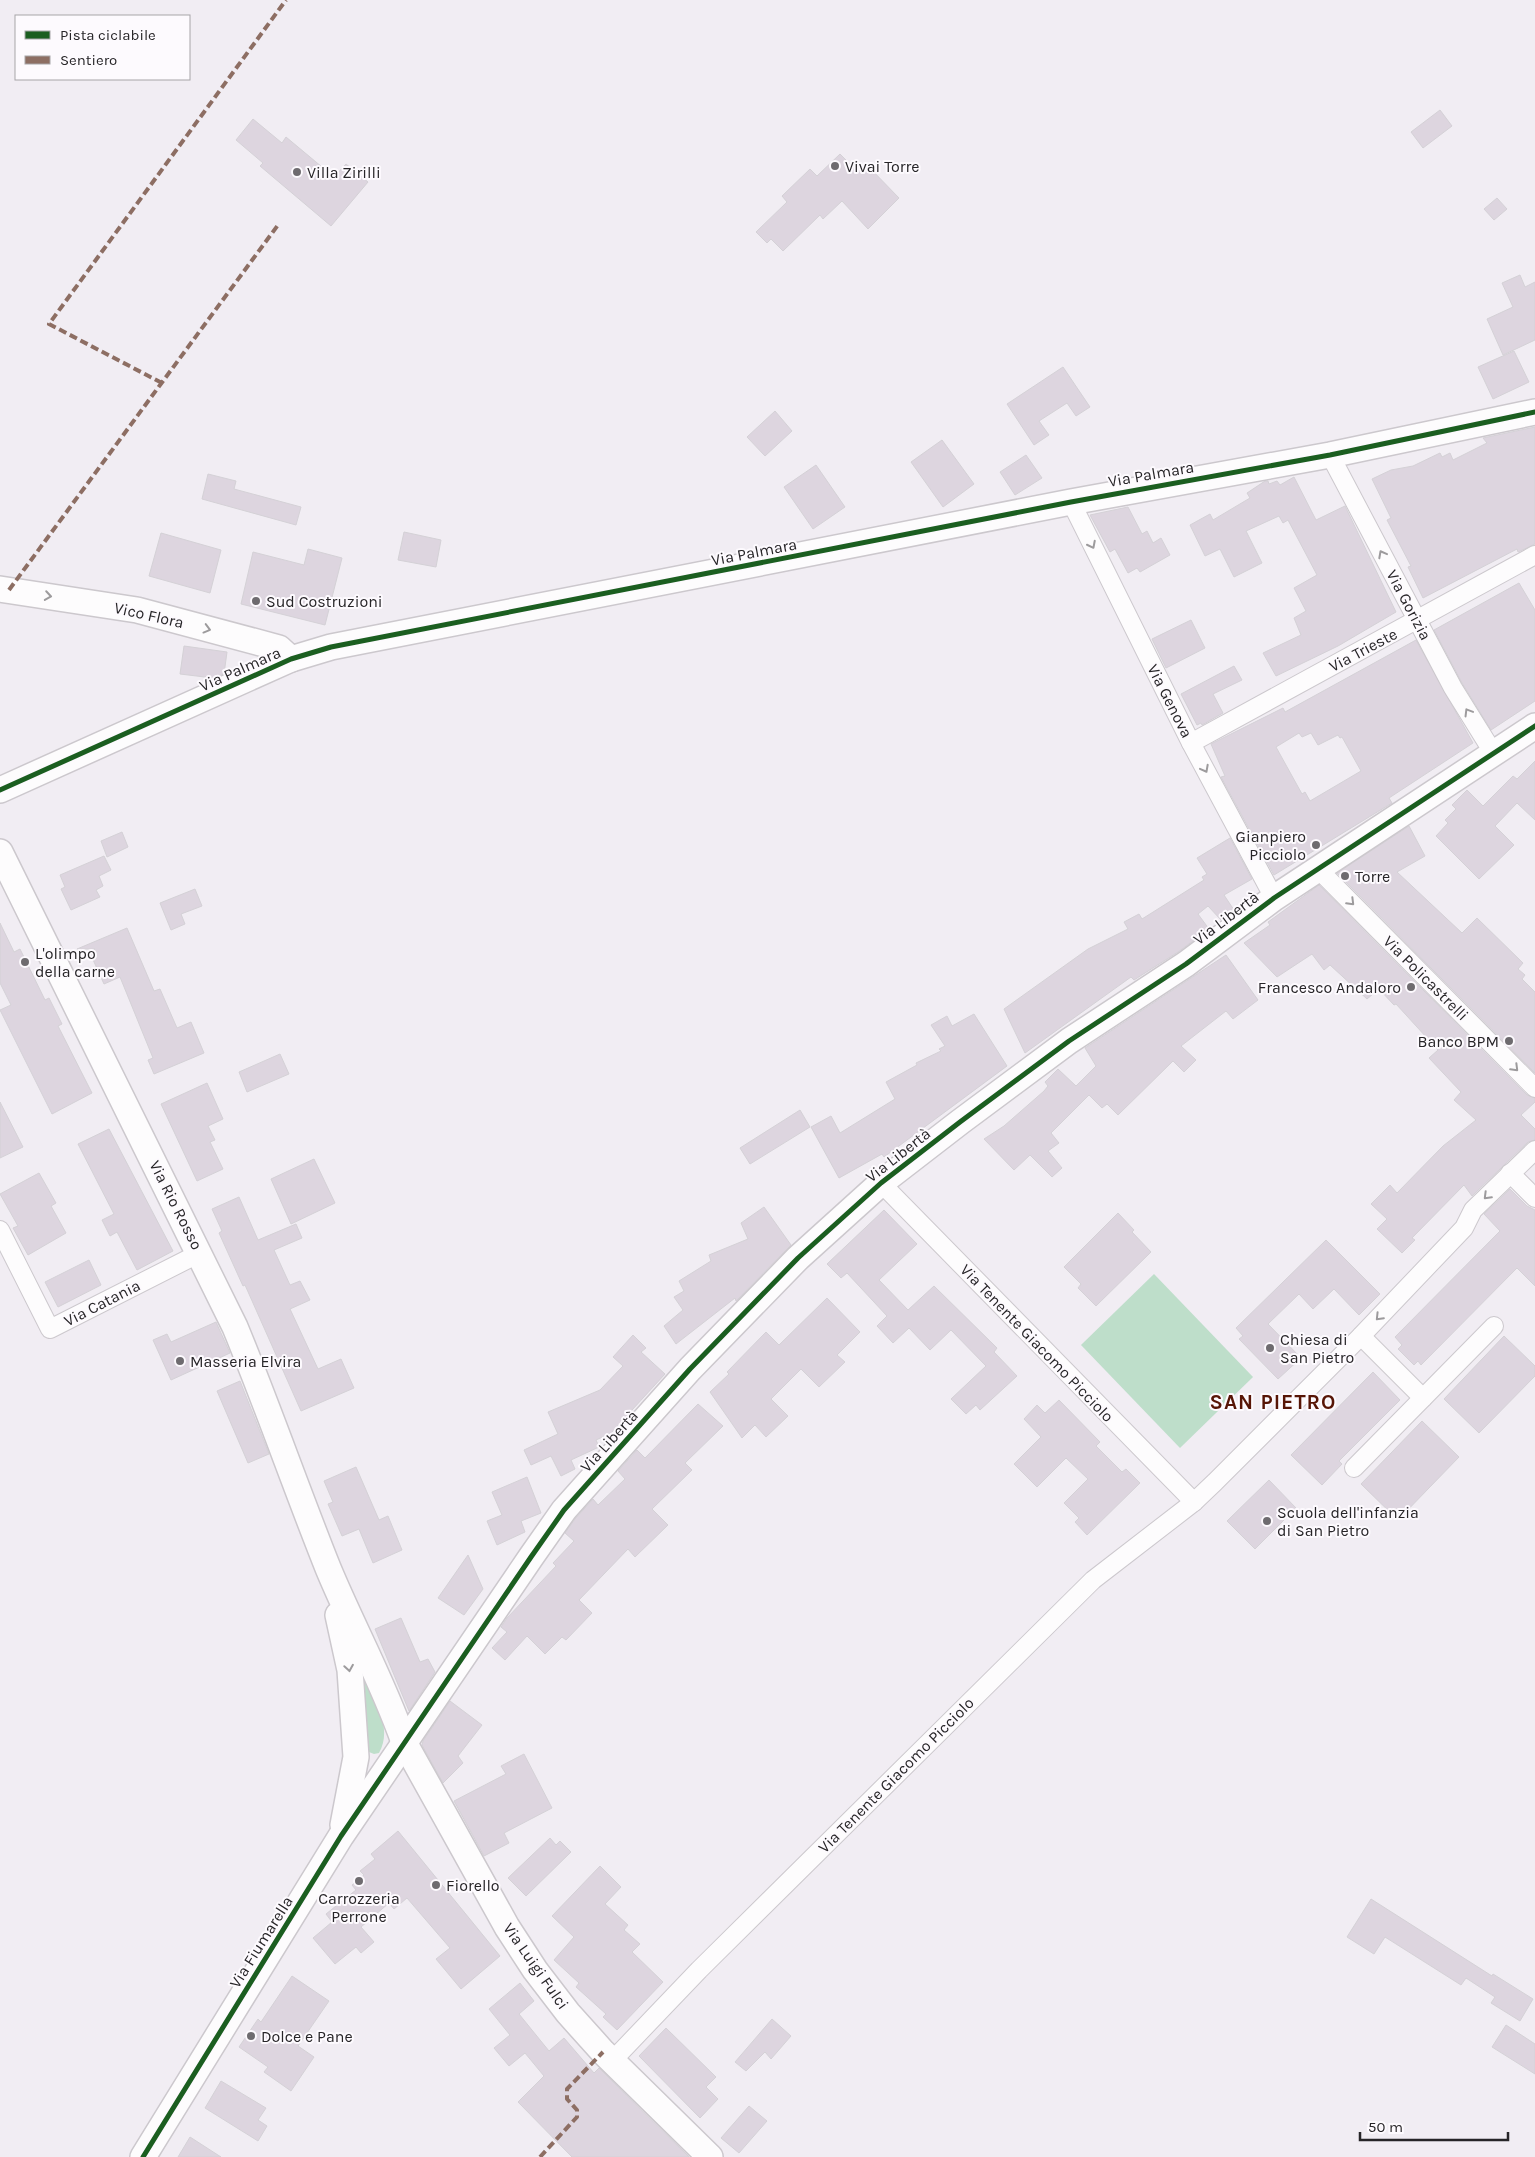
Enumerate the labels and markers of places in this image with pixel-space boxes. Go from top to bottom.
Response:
place label: Vivai Torre [845,157,919,176]
marker: Vivai Torre [829,160,841,172]
place label: Villa Zirilli [307,163,381,182]
marker: Villa Zirilli [291,166,303,178]
place label: Sud Costruzioni [266,592,383,611]
marker: Sud Costruzioni [250,595,262,607]
place label: Gianpiero Picciolo [1236,827,1306,864]
marker: Gianpiero Picciolo [1310,839,1322,851]
place label: Torre [1355,867,1390,886]
marker: Torre [1339,870,1351,882]
place label: L'olimpo della carne [35,944,115,981]
marker: L'olimpo della carne [19,956,31,968]
place label: Francesco Andaloro [1258,978,1401,997]
marker: Francesco Andaloro [1405,981,1417,993]
place label: Banco BPM [1417,1032,1499,1051]
marker: Banco BPM [1503,1035,1515,1047]
place label: Chiesa di San Pietro [1280,1330,1354,1367]
marker: Chiesa di San Pietro [1264,1342,1276,1354]
place label: Masseria Elvira [190,1352,301,1371]
marker: Masseria Elvira [174,1355,186,1367]
place label: Scuola dell'infanzia di San Pietro [1277,1503,1419,1540]
marker: Scuola dell'infanzia di San Pietro [1261,1515,1273,1527]
marker: Carrozzeria Perrone [353,1875,365,1887]
place label: Fiorello [446,1876,500,1895]
marker: Fiorello [430,1879,442,1891]
place label: Carrozzeria Perrone [318,1889,400,1926]
place label: Dolce e Pane [261,2027,353,2046]
marker: Dolce e Pane [245,2030,257,2042]

